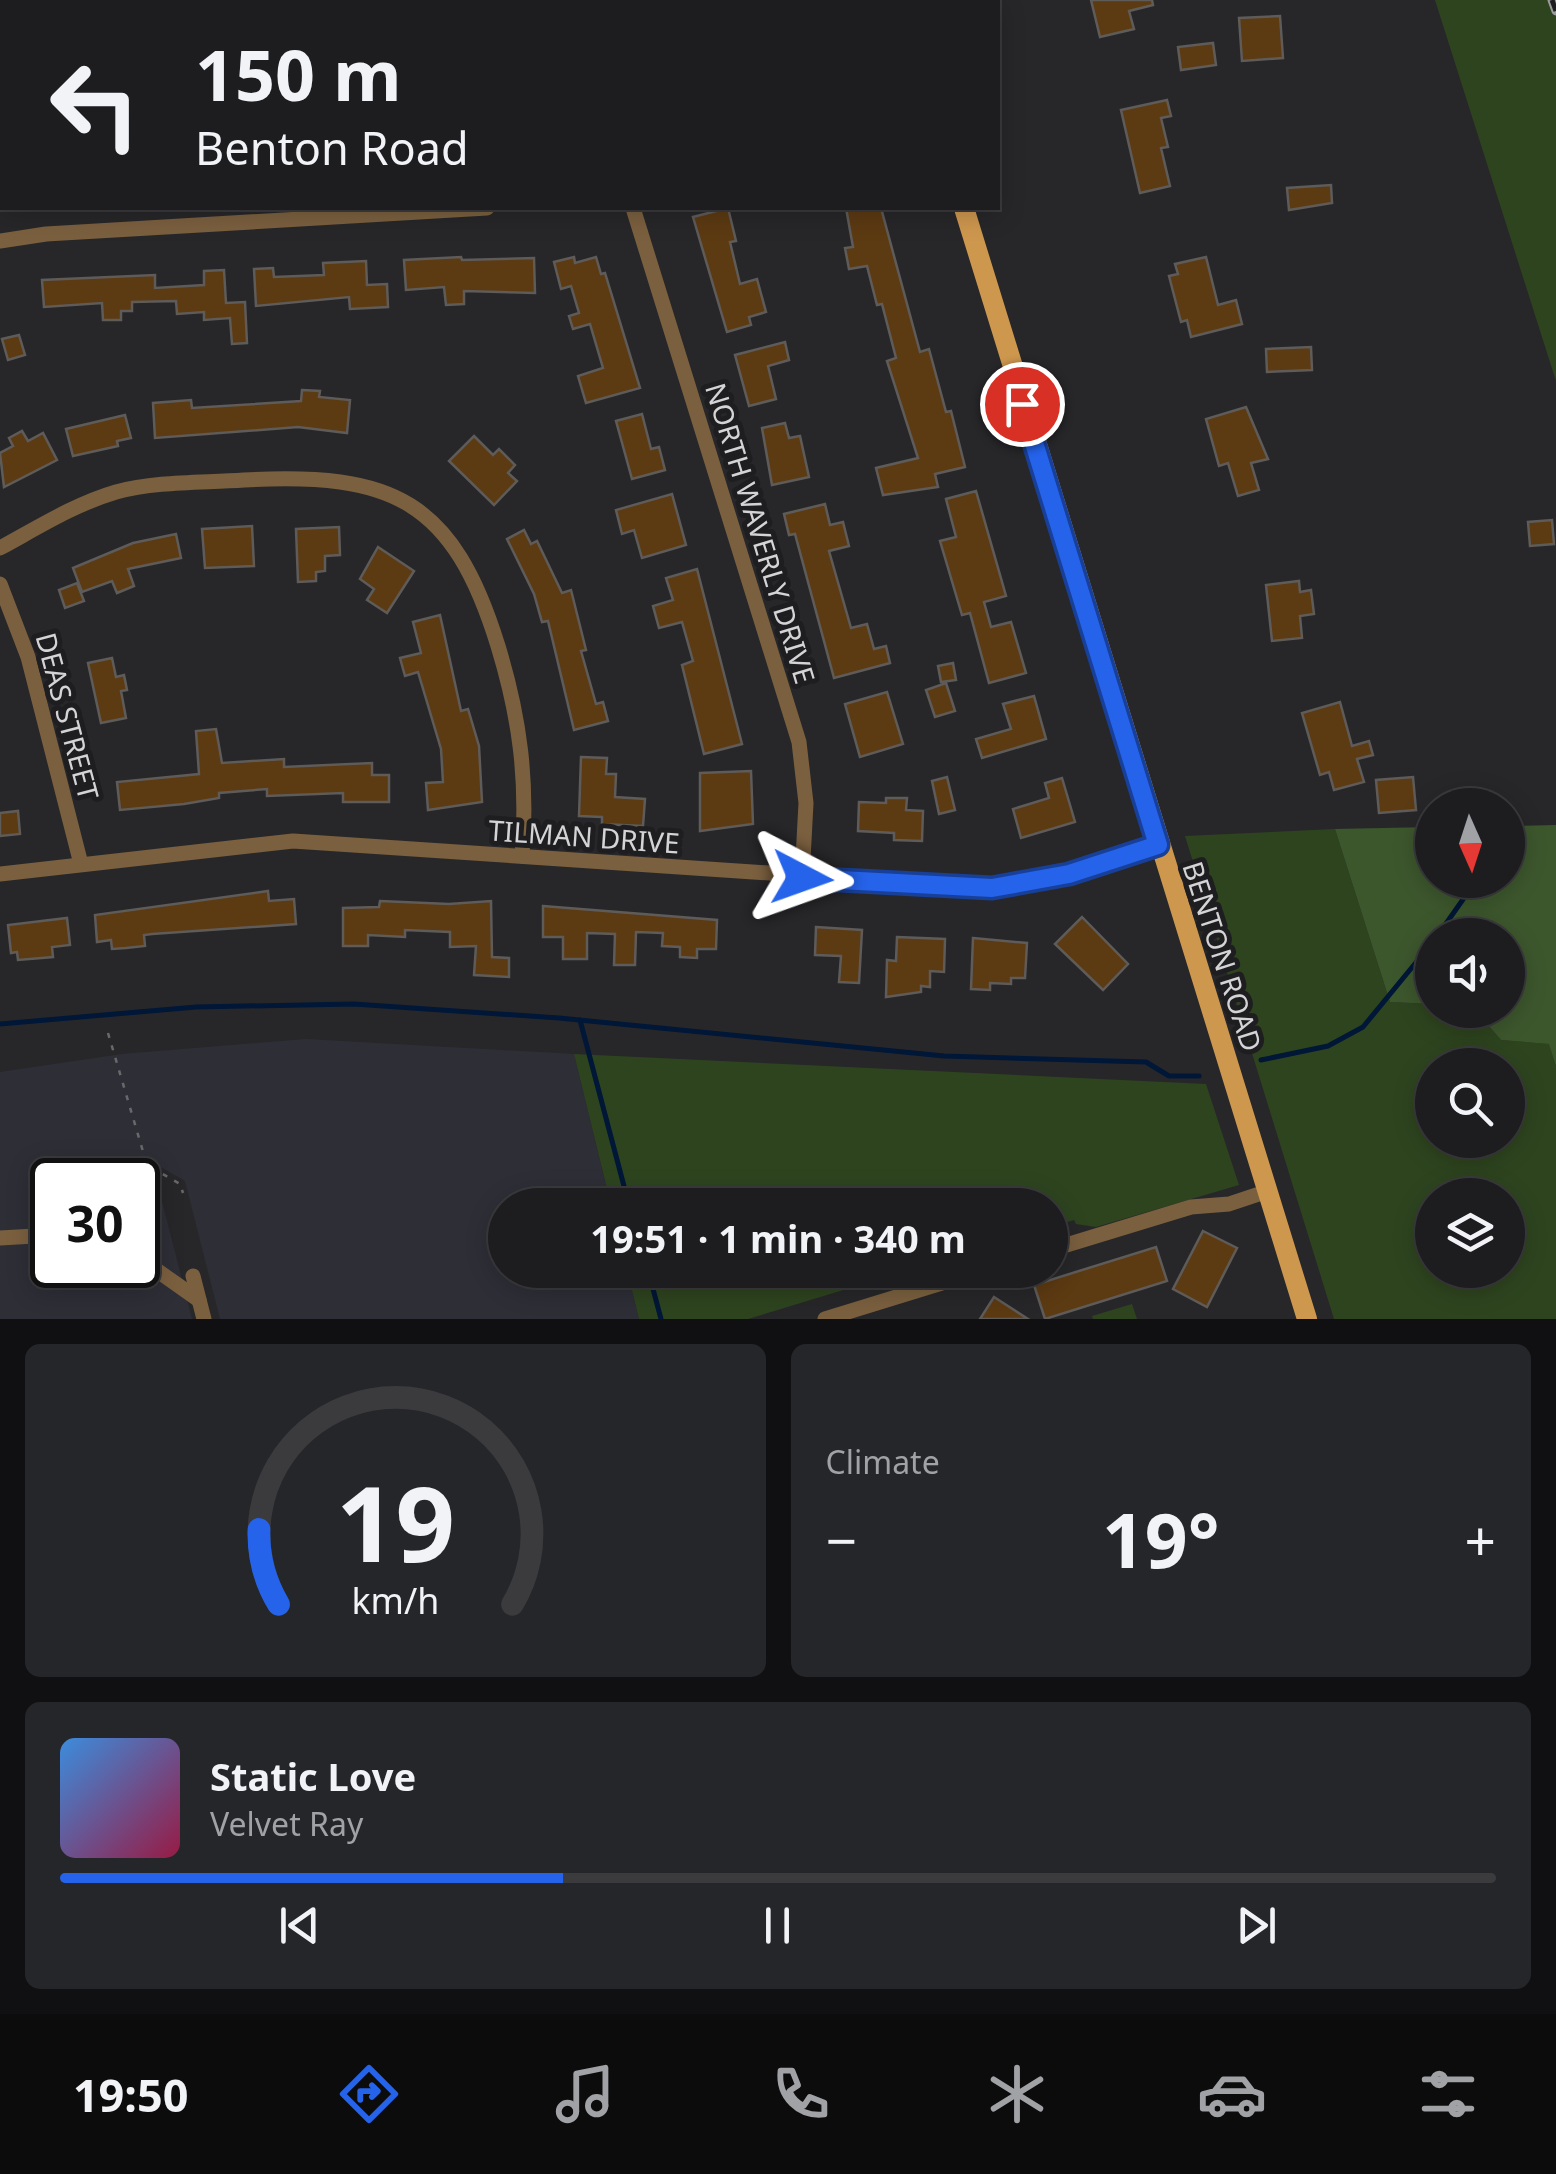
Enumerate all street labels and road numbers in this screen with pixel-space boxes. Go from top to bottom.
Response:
street label: NORTH WAVERLY DRIVE [697,378,825,688]
street label: DEAS STREET [27,628,109,804]
street label: TILMAN DRIVE [487,810,681,862]
street label: BENTON ROAD [1174,856,1272,1056]

